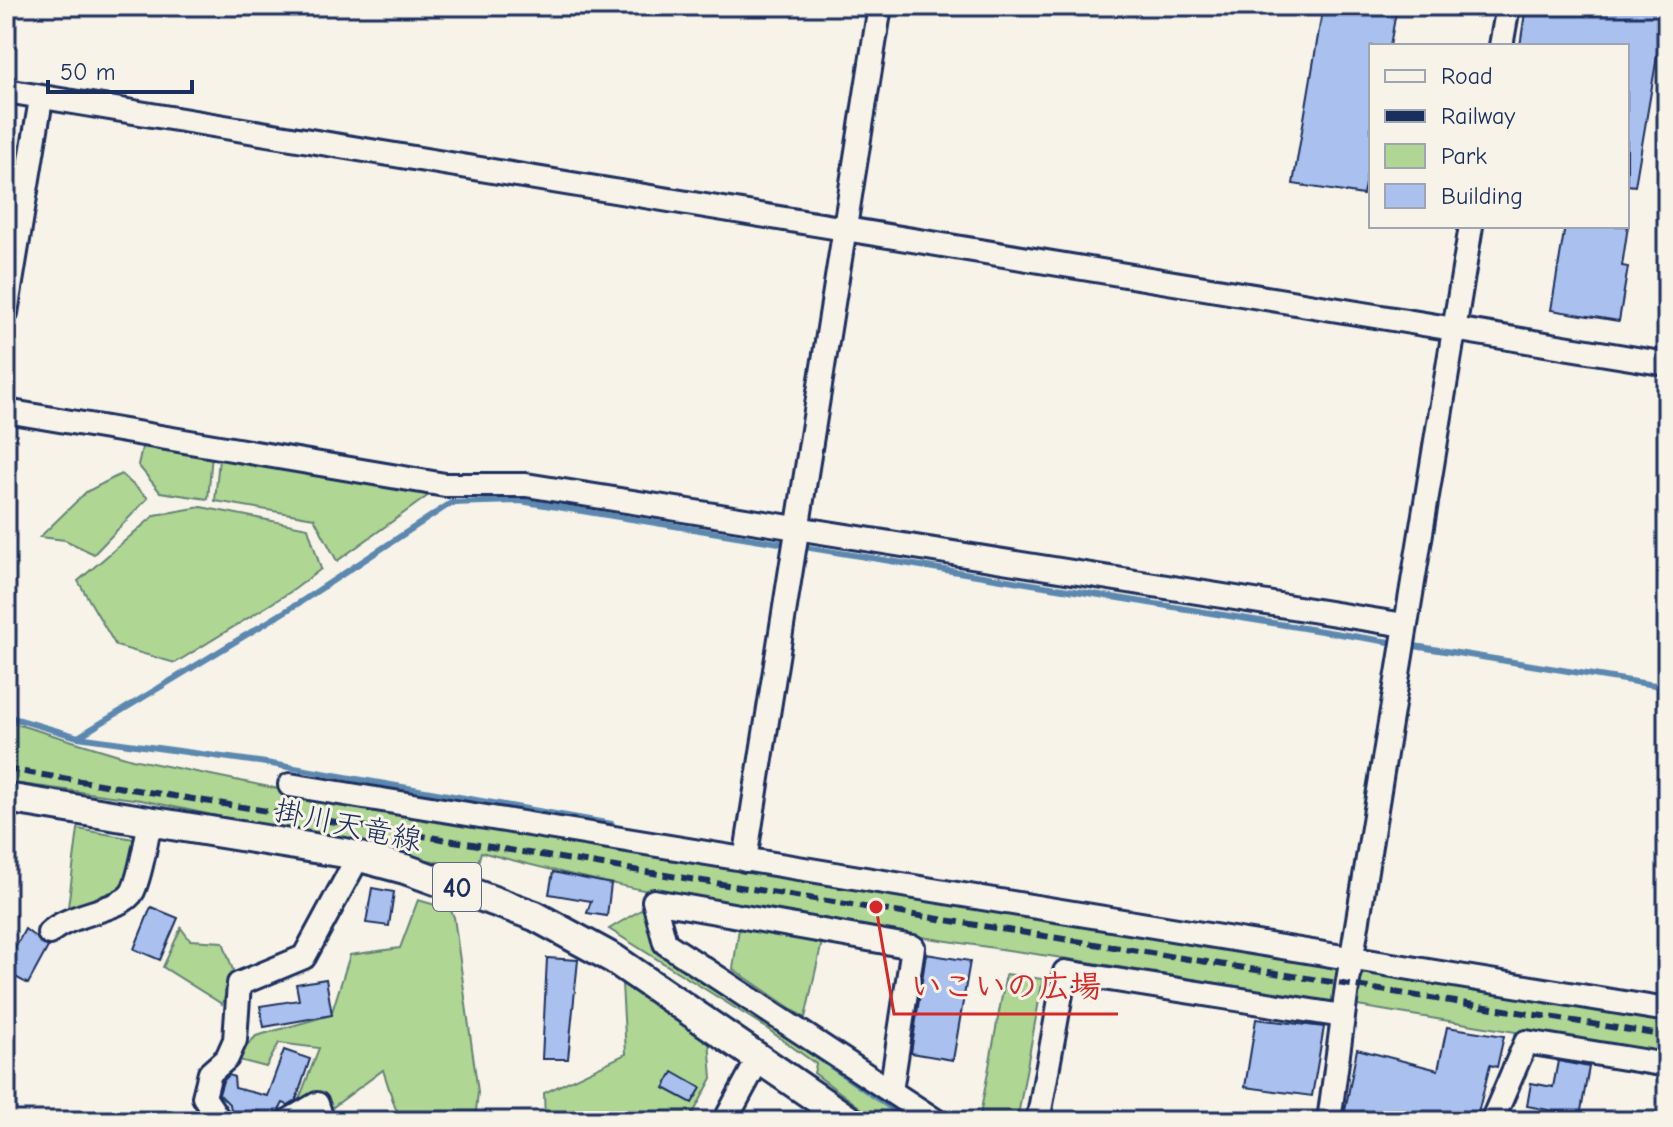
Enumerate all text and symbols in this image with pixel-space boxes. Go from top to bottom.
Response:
scale bar [48,44,192,94]
legend [1369,44,1629,228]
text: 50 m [60,58,116,86]
text: Road [1441,62,1493,90]
text: Railway [1441,102,1515,130]
text: Park [1441,142,1487,170]
text: Building [1441,182,1523,210]
street label: 掛川天竜線 [271,793,425,858]
road number: 40 [433,863,481,911]
callout: いこいの広場 [894,958,1118,1014]
text: いこいの広場 [910,968,1102,1005]

